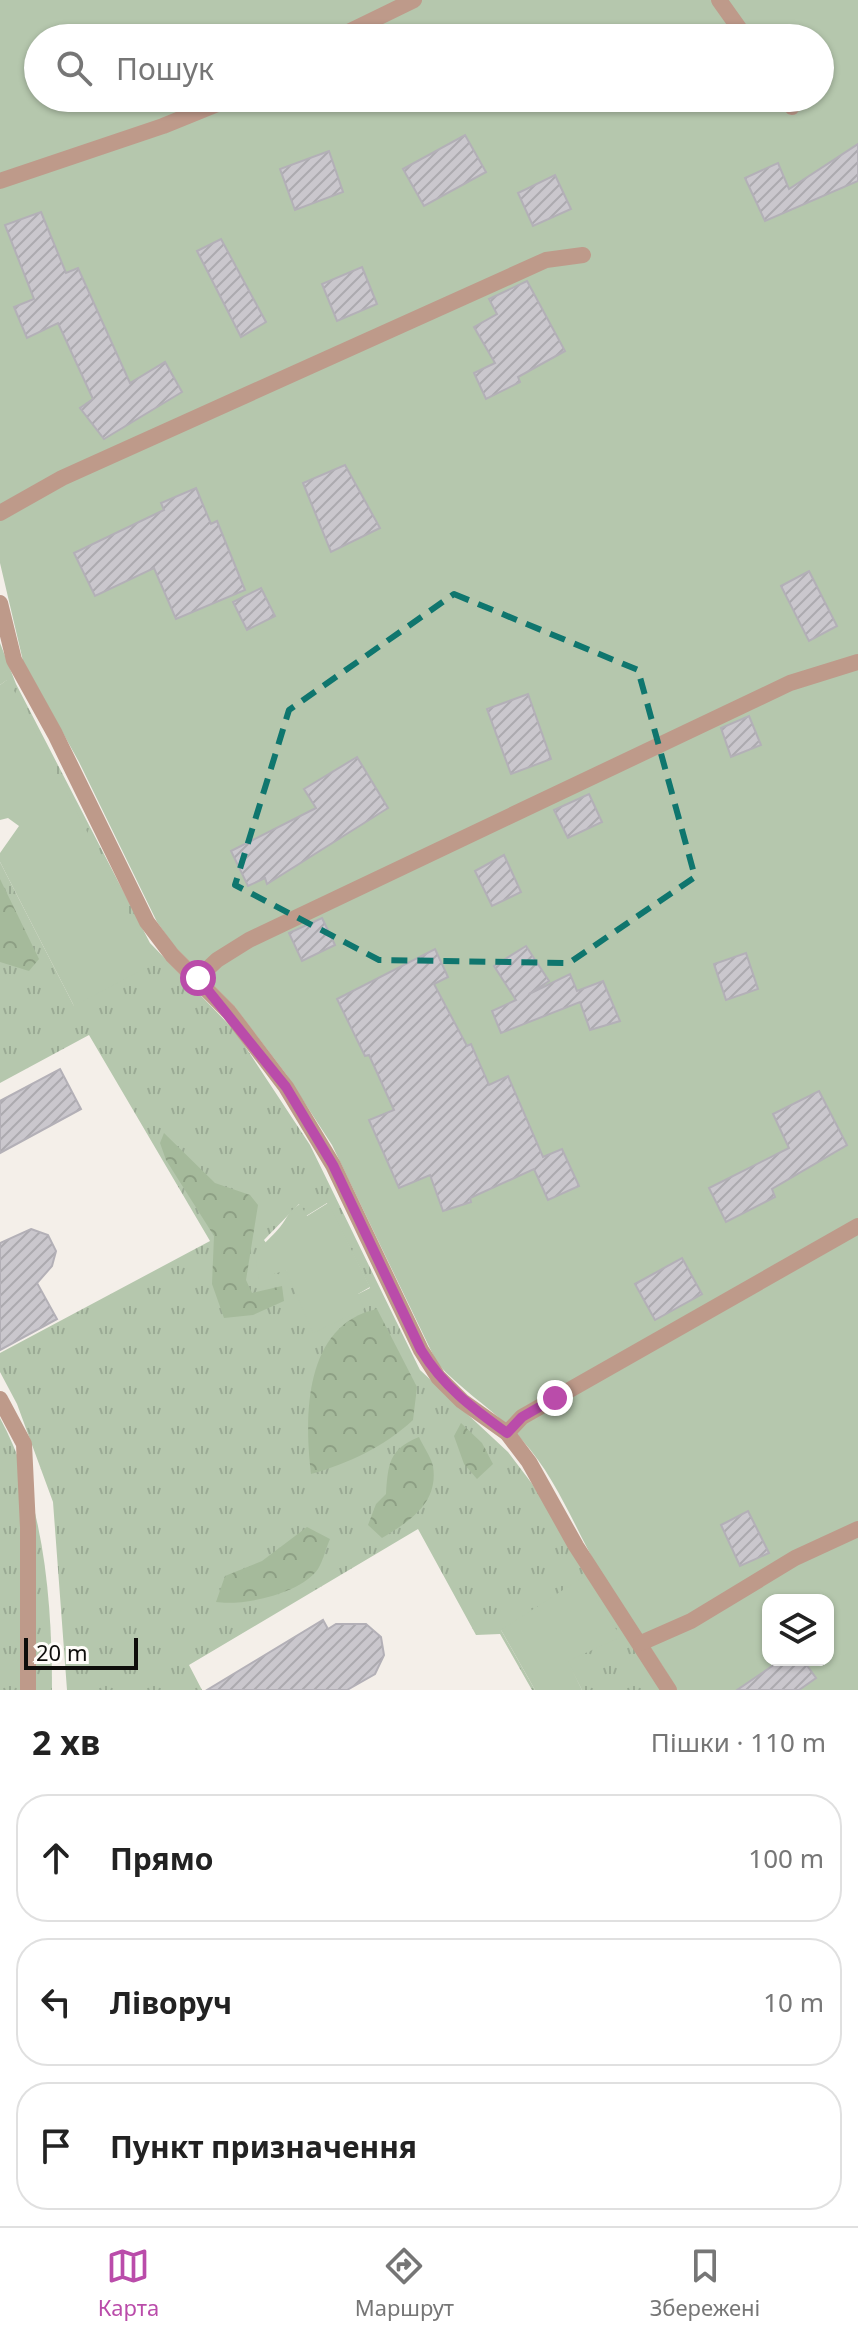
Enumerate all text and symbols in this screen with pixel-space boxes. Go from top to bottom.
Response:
search box [24,24,834,112]
icon: search [52,46,96,90]
text: Пошук [116,48,214,89]
route start [180,960,216,996]
route end [537,1380,573,1416]
map controls [762,1594,834,1666]
button: layers [762,1594,834,1666]
scale bar [24,1634,138,1670]
text: 20 m [36,1637,87,1667]
text: 2 хв [32,1719,100,1765]
text: Пішки · 110 m [651,1724,826,1760]
icon: ahead [34,1836,78,1880]
text: Прямо [110,1838,214,1879]
text: 100 m [748,1840,824,1876]
icon: left [34,1980,78,2024]
text: Ліворуч [110,1982,232,2023]
text: 10 m [763,1984,824,2020]
icon: arrive [34,2124,78,2168]
text: Пункт призначення [110,2126,417,2167]
tab: Карта [98,2244,159,2322]
tab: Маршрут [355,2244,454,2322]
tab: Збережені [650,2244,760,2322]

